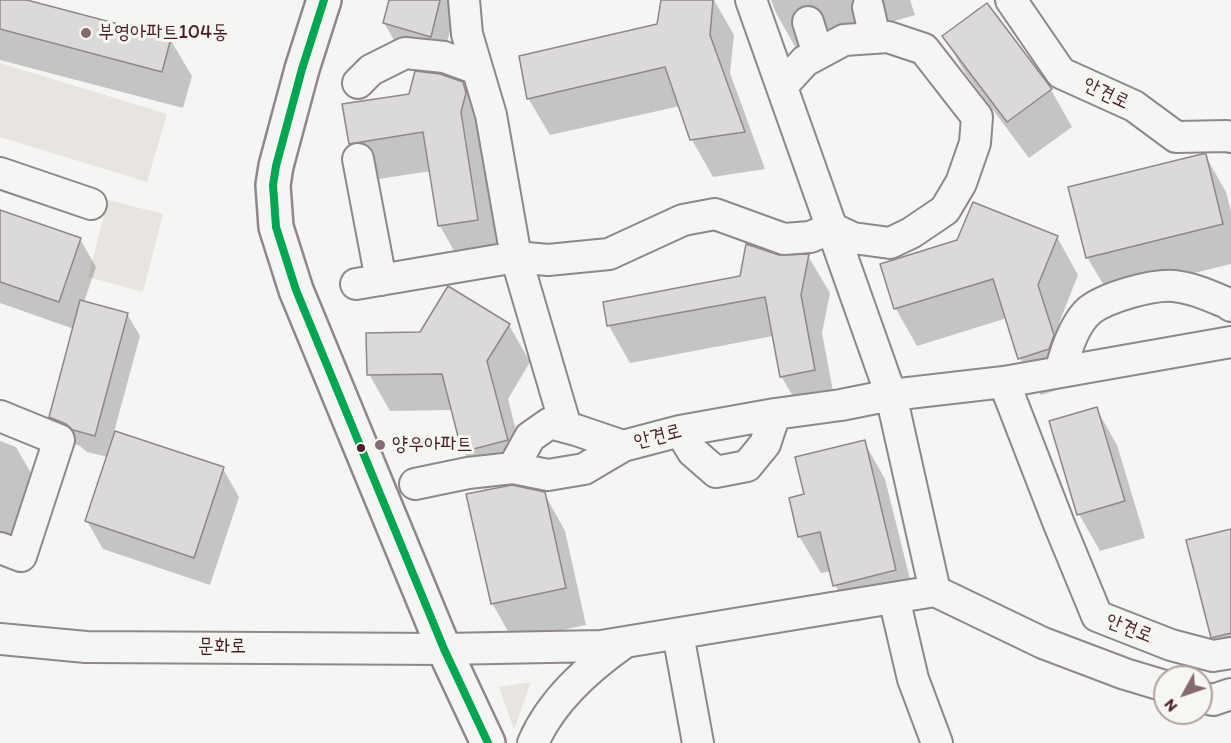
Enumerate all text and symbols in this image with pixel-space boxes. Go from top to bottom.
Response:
place label: 부영아파트104동 [98,21,228,45]
marker: 부영아파트104동 [79,26,93,40]
street label: 안견로 [1079,73,1133,115]
street label: 안견로 [632,420,684,454]
place label: 양우아파트 [392,433,472,457]
marker: 양우아파트 [373,438,387,452]
unlabelled marker [355,442,367,454]
street label: 안견로 [1102,609,1156,649]
street label: 문화로 [198,635,246,659]
north arrow [1153,665,1213,725]
text: N [1160,695,1181,716]

